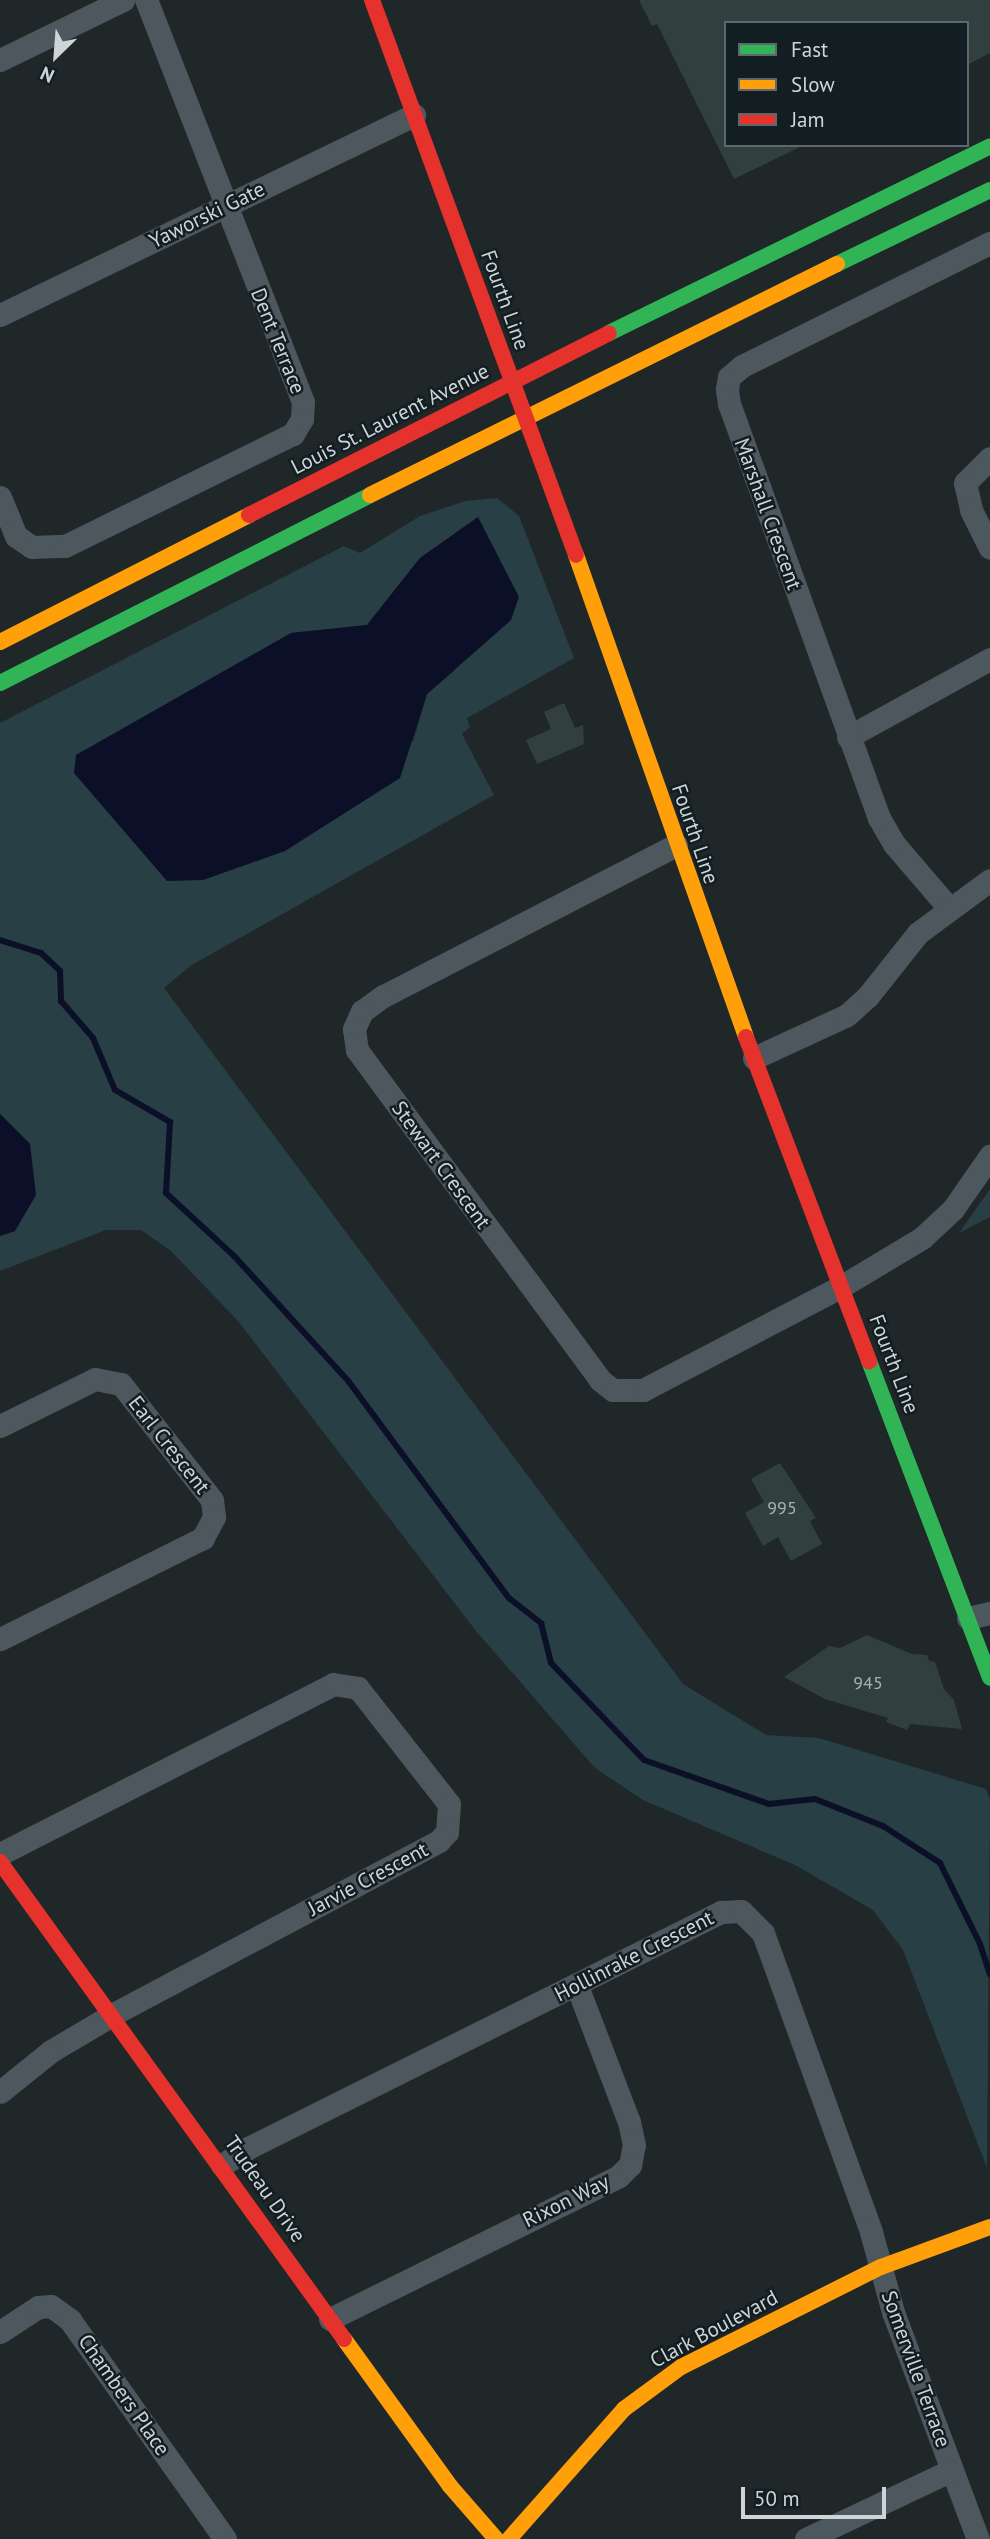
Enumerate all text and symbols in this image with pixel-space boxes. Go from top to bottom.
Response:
north arrow [21,21,91,91]
legend [724,21,969,147]
text: Fast [791,36,828,63]
text: N [36,62,58,89]
text: Slow [791,71,835,98]
text: Jam [791,106,825,133]
street label: Yaworski Gate [145,176,269,254]
street label: Fourth Line [475,247,535,353]
street label: Dent Terrace [245,284,311,398]
street label: Louis St. Laurent Avenue [286,358,494,480]
street label: Marshall Crescent [729,435,807,593]
street label: Fourth Line [666,781,724,887]
street label: Stewart Crescent [386,1096,496,1234]
street label: Fourth Line [864,1311,924,1417]
street label: Earl Crescent [123,1391,215,1499]
house number: 995 [767,1497,797,1519]
house number: 945 [853,1672,883,1694]
street label: Jarvie Crescent [304,1837,432,1921]
street label: Hollinrake Crescent [550,1905,718,2007]
street label: Trudeau Drive [219,2131,311,2247]
street label: Rixon Way [518,2169,614,2233]
street label: Clark Boulevard [646,2285,782,2373]
street label: Somerville Terrace [876,2287,956,2451]
street label: Chambers Place [73,2329,175,2461]
scale bar [745,2472,890,2516]
text: 50 m [754,2485,800,2512]

